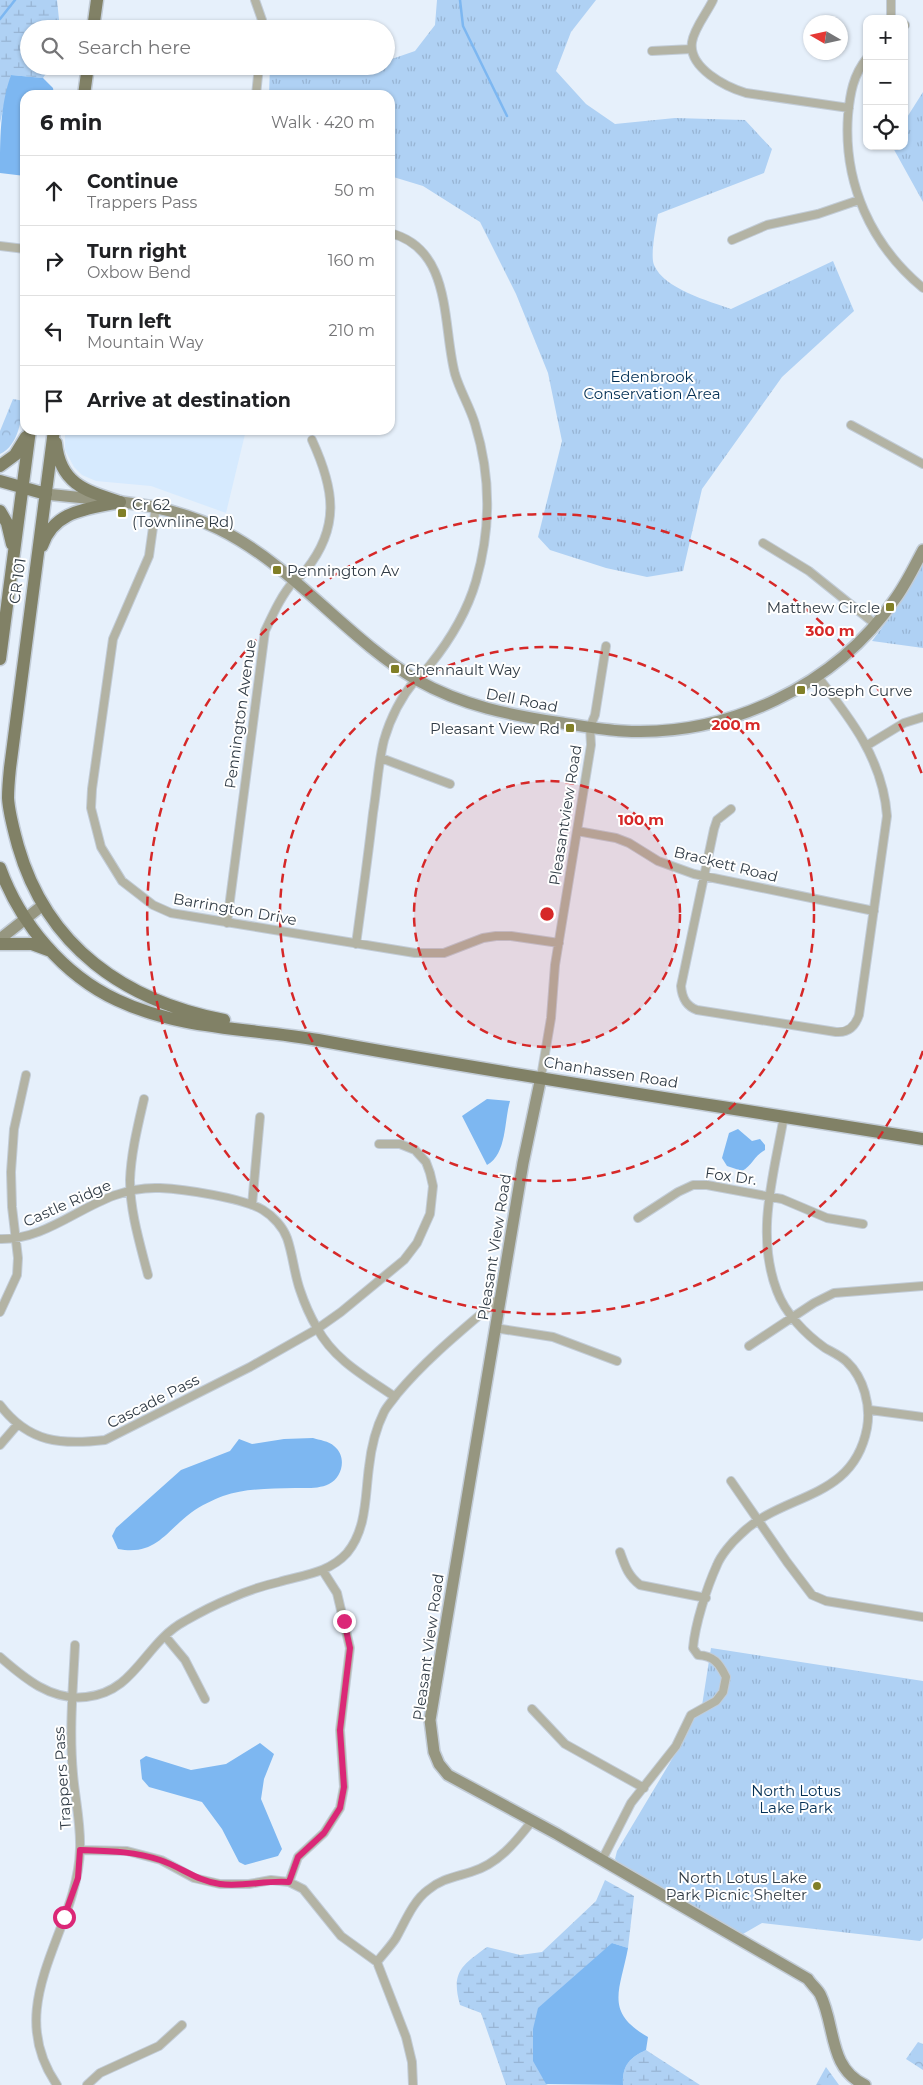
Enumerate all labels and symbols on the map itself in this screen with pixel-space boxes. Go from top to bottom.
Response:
north arrow [803,15,848,60]
park label: Edenbrook Conservation Area [583,367,721,403]
place label: Cr 62 (Townline Rd) [132,495,234,531]
marker: Cr 62 (Townline Rd) [116,507,128,519]
street label: CR 101 [4,557,30,605]
place label: Pennington Av [287,561,400,580]
marker: Pennington Av [271,564,283,576]
place label: Matthew Circle [767,598,880,617]
marker: Matthew Circle [884,601,896,613]
text: 300 m [804,621,855,640]
street label: Pennington Avenue [220,638,260,790]
place label: Chennault Way [405,660,521,679]
marker: Chennault Way [389,663,401,675]
place label: Joseph Curve [810,681,912,700]
street label: Dell Road [485,684,559,716]
marker: Joseph Curve [795,684,807,696]
text: 200 m [711,715,761,734]
place label: Pleasant View Rd [430,719,560,738]
marker: Pleasant View Rd [564,722,576,734]
street label: Pleasantview Road [544,743,586,887]
text: 100 m [618,810,664,829]
street label: Brackett Road [672,842,780,886]
street label: Barrington Drive [172,889,298,929]
centre of rings [538,905,556,923]
street label: Chanhassen Road [542,1052,680,1092]
street label: Fox Dr. [704,1163,758,1189]
street label: Pleasant View Road [473,1172,515,1322]
street label: Castle Ridge [20,1175,114,1231]
street label: Cascade Pass [104,1370,202,1432]
street label: Pleasant View Road [408,1572,448,1722]
route end [333,1610,356,1633]
street label: Trappers Pass [49,1726,75,1830]
park label: North Lotus Lake Park [751,1781,841,1817]
place label: North Lotus Lake Park Picnic Shelter [666,1868,807,1904]
marker: North Lotus Lake Park Picnic Shelter [811,1880,823,1892]
route start [53,1906,76,1929]

